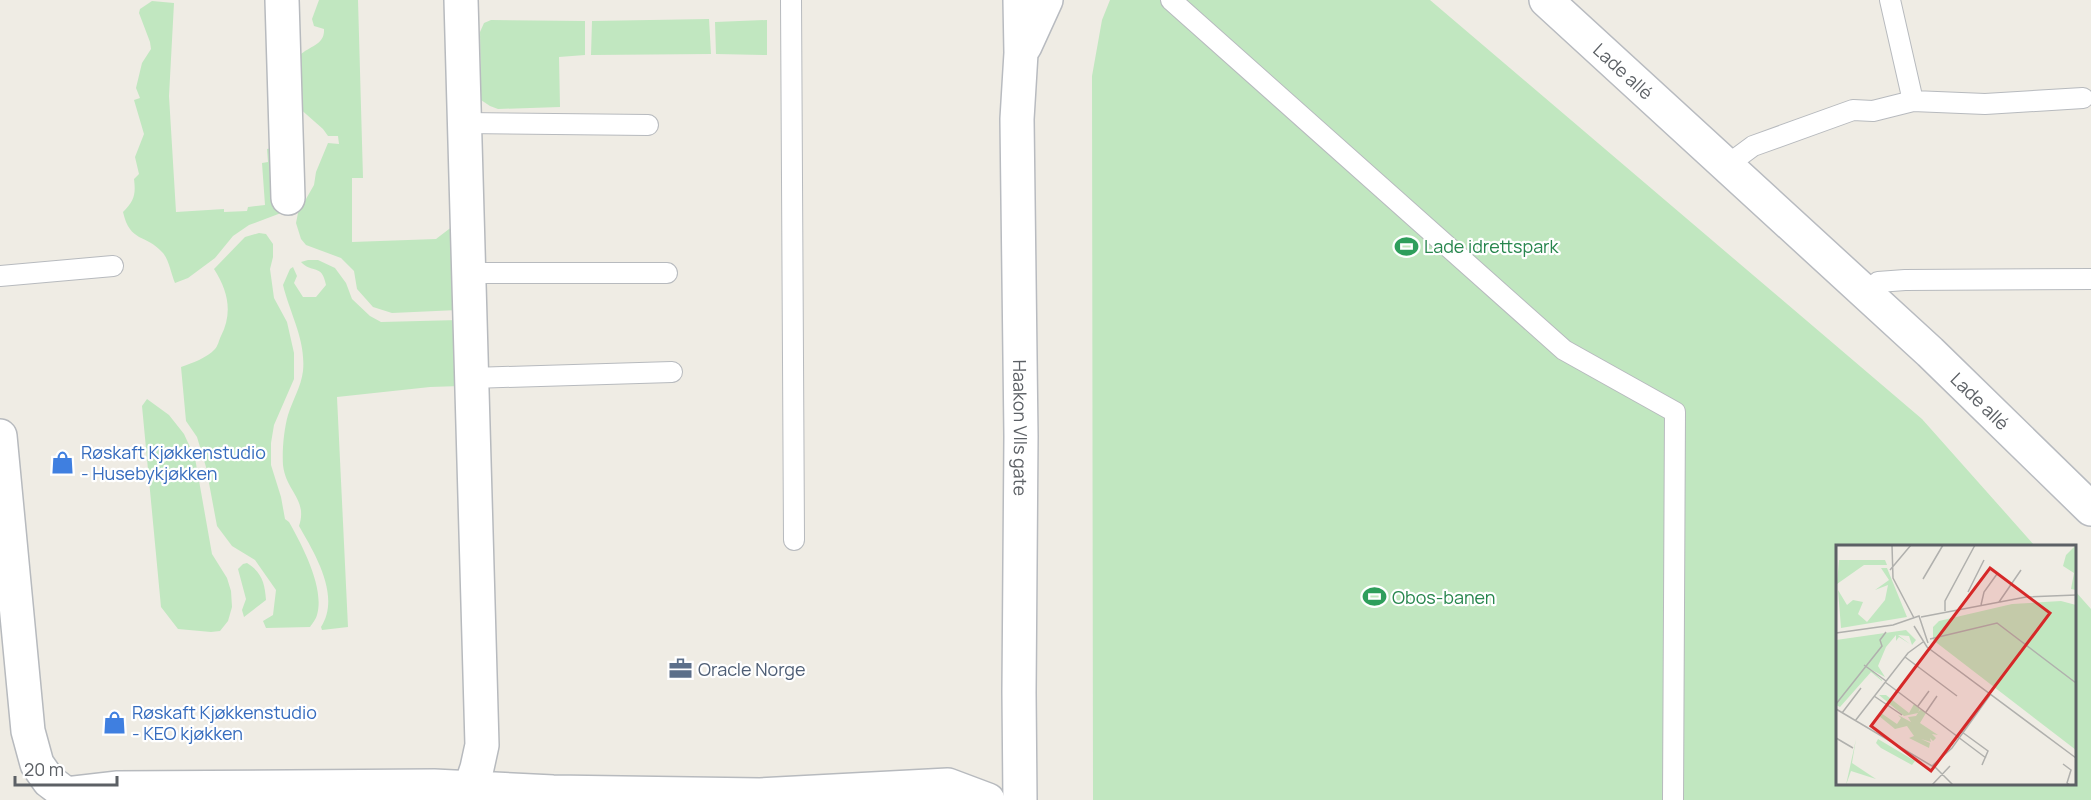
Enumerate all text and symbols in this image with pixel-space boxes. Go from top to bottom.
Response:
street label: Lade allé [1588,37,1658,104]
sports icon: Lade idrettspark [1393,233,1419,259]
place label: Lade idrettspark [1424,234,1560,258]
street label: Haakon VIIs gate [1008,359,1033,496]
street label: Lade allé [1946,367,2015,435]
place label: Røskaft Kjøkkenstudio - Husebykjøkken [81,440,266,485]
shop icon: Røskaft Kjøkkenstudio - Husebykjøkken [50,449,76,475]
inset map [1836,545,2076,785]
sports icon: Obos-banen [1361,584,1387,610]
place label: Obos-banen [1392,585,1495,609]
office icon: Oracle Norge [667,656,693,682]
place label: Oracle Norge [698,657,805,681]
place label: Røskaft Kjøkkenstudio - KEO kjøkken [132,700,317,745]
shop icon: Røskaft Kjøkkenstudio - KEO kjøkken [101,709,127,735]
scale bar [15,749,117,787]
text: 20 m [24,757,64,781]

